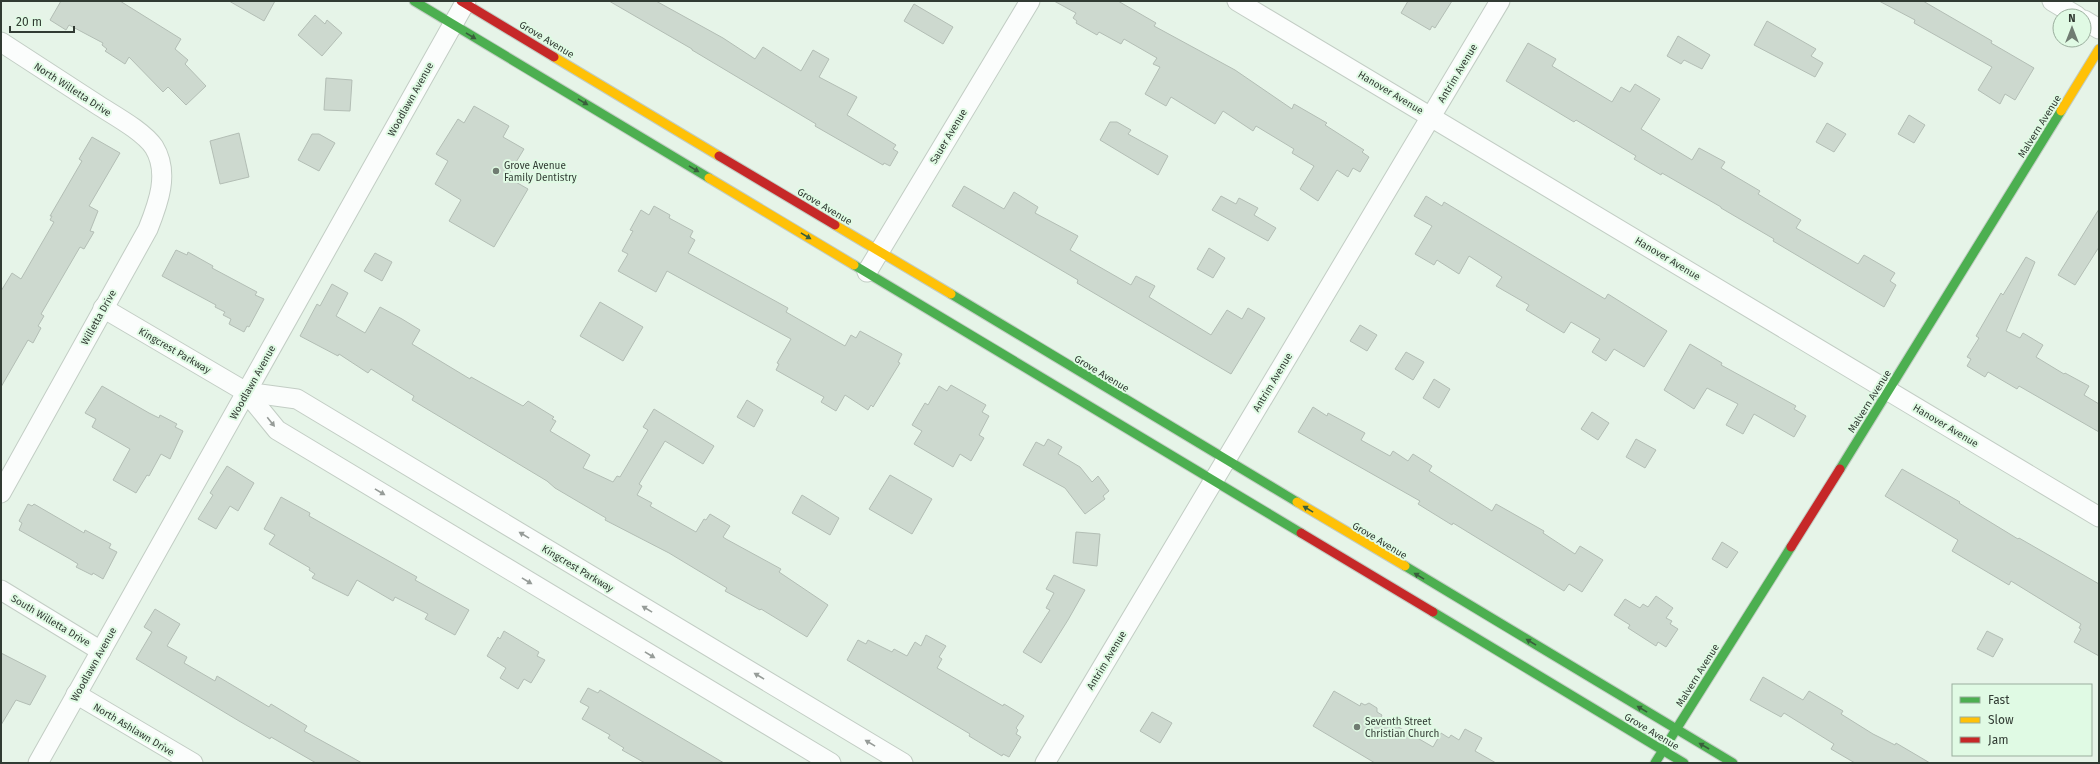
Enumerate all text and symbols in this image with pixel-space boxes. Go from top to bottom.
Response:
scale bar [10,8,74,34]
north arrow [2052,8,2092,48]
text: N [2068,12,2076,25]
text: 20 m [16,15,42,29]
street label: Grove Avenue [517,19,576,61]
one-way arrow [465,32,477,39]
street label: Antrim Avenue [1436,42,1480,105]
street label: North Willetta Drive [32,60,113,119]
street label: Woodlawn Avenue [386,60,436,139]
street label: Hanover Avenue [1356,69,1425,117]
street label: Malvern Avenue [2016,93,2064,160]
one-way arrow [577,99,589,106]
street label: Sauer Avenue [928,107,970,166]
place label: Grove Avenue Family Dentistry [504,160,577,184]
one-way arrow [689,165,699,173]
marker: Grove Avenue Family Dentistry [491,166,501,176]
street label: Grove Avenue [795,186,854,228]
one-way arrow [800,232,812,239]
street label: Hanover Avenue [1633,235,1702,283]
street label: Willetta Drive [79,288,119,347]
street label: Kingcrest Parkway [136,325,213,376]
street label: Woodlawn Avenue [228,343,278,422]
street label: Antrim Avenue [1251,351,1295,414]
street label: Grove Avenue [1072,353,1131,395]
street label: Malvern Avenue [1846,368,1894,435]
street label: Hanover Avenue [1911,402,1980,450]
one-way arrow [266,417,275,428]
one-way arrow [375,488,385,496]
one-way arrow [1303,505,1313,513]
street label: Grove Avenue [1350,520,1409,562]
one-way arrow [518,531,530,538]
street label: Kingcrest Parkway [540,543,615,595]
one-way arrow [1413,572,1425,579]
one-way arrow [521,577,533,584]
street label: South Willetta Drive [9,592,92,649]
one-way arrow [642,605,652,613]
street label: Woodlawn Avenue [69,625,119,704]
street label: Antrim Avenue [1085,629,1129,692]
one-way arrow [1525,639,1537,646]
street label: Malvern Avenue [1674,642,1722,709]
one-way arrow [644,651,656,658]
one-way arrow [754,672,764,680]
legend [1952,684,2092,756]
text: Fast [1988,693,2010,707]
street label: North Ashlawn Drive [91,701,176,759]
one-way arrow [1637,706,1648,713]
street label: Grove Avenue [1622,711,1681,753]
text: Slow [1988,713,2014,727]
place label: Seventh Street Christian Church [1365,716,1439,740]
marker: Seventh Street Christian Church [1352,722,1362,732]
text: Jam [1988,733,2008,747]
one-way arrow [865,739,875,747]
one-way arrow [1698,743,1710,750]

